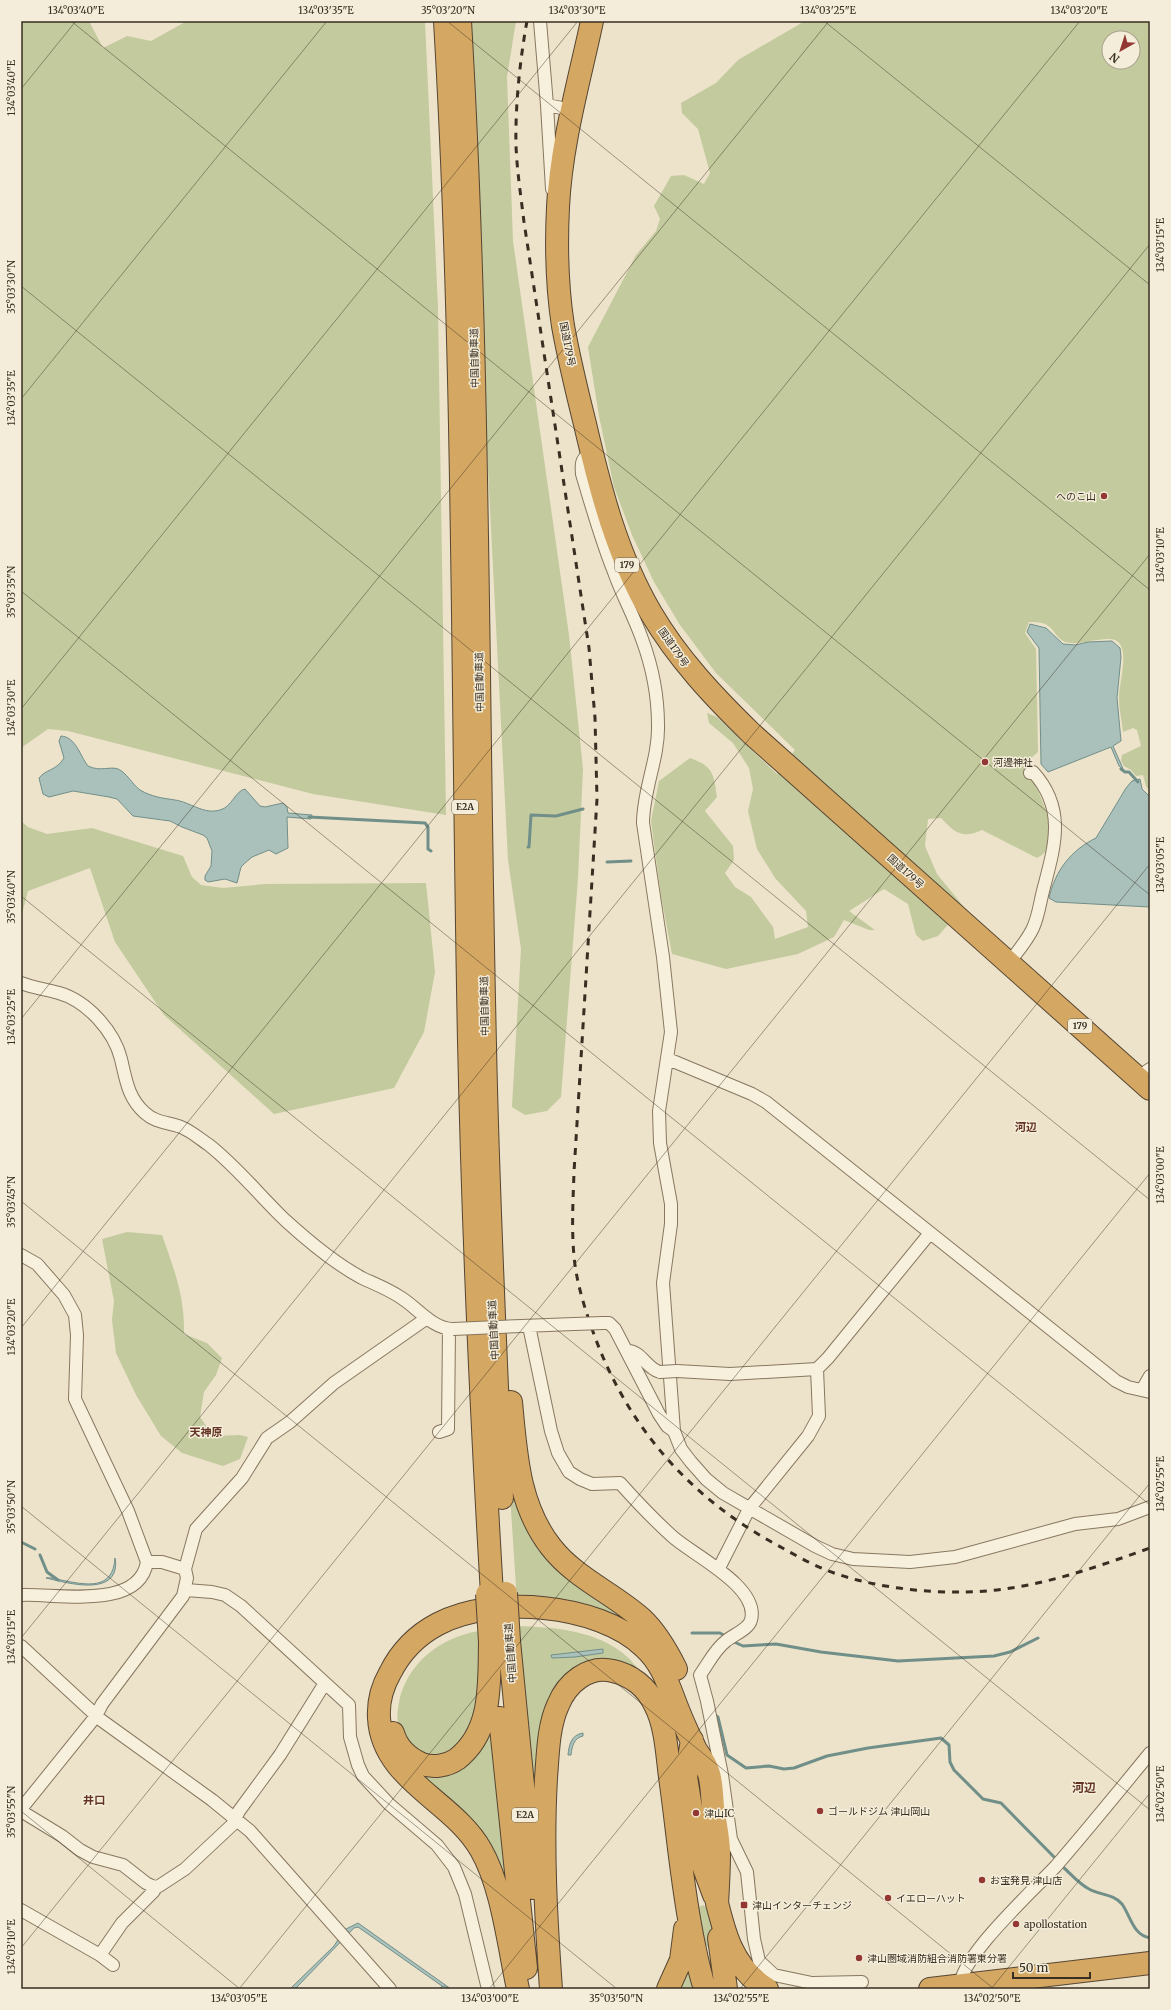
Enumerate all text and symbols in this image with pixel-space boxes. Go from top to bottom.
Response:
text: 134°03'40"E [48,4,105,17]
text: 134°03'35"E [298,4,354,17]
text: 35°03'20"N [421,4,475,17]
text: 134°03'30"E [549,4,606,17]
text: 134°03'25"E [800,4,857,17]
text: 134°03'20"E [1051,4,1108,17]
north arrow [1101,30,1141,70]
text: N [1107,49,1122,66]
text: 134°03'40"E [5,59,18,116]
text: 134°03'15"E [1154,217,1167,272]
text: 35°03'30"N [5,260,18,314]
street label: 国道179号 [557,321,578,368]
street label: 中国自動車道 [467,328,482,388]
text: 134°03'35"E [5,370,18,426]
place label: へのこ山 [1056,490,1096,503]
marker: へのこ山 [1099,491,1109,501]
text: 134°03'10"E [1154,527,1167,583]
road number: 179 [615,558,639,572]
text: 35°03'35"N [5,565,18,618]
street label: 国道179号 [655,625,692,670]
street label: 中国自動車道 [472,652,487,712]
text: 134°03'30"E [5,679,18,736]
place label: 河邊神社 [993,756,1033,769]
marker: 河邊神社 [980,757,990,767]
road number: E2A [452,800,478,814]
text: 134°03'05"E [1154,836,1167,893]
street label: 国道179号 [884,851,927,891]
text: 35°03'40"N [5,870,18,924]
street label: 中国自動車道 [477,976,492,1036]
text: 134°03'25"E [5,988,18,1045]
road number: 179 [1068,1019,1092,1033]
district label: 河辺 [1015,1120,1037,1134]
text: 134°03'00"E [1154,1146,1167,1204]
text: 35°03'45"N [5,1176,18,1228]
text: 134°03'20"E [5,1298,18,1355]
street label: 中国自動車道 [485,1300,502,1360]
district label: 天神原 [190,1425,223,1439]
text: 134°02'55"E [1154,1456,1167,1512]
text: 35°03'50"N [5,1480,18,1534]
text: 134°03'15"E [5,1609,18,1664]
street label: 中国自動車道 [502,1623,519,1683]
text: 134°02'50"E [1154,1765,1167,1822]
district label: 河辺 [1072,1780,1096,1795]
text: 35°03'55"N [5,1785,18,1838]
district label: 井口 [83,1793,105,1807]
place label: ゴールドジム 津山岡山 [828,1805,930,1818]
marker: ゴールドジム 津山岡山 [815,1806,825,1816]
place label: 津山IC [704,1807,735,1820]
road number: E2A [512,1808,538,1822]
marker: 津山IC [691,1808,701,1818]
place label: お宝発見 津山店 [990,1874,1062,1887]
marker: お宝発見 津山店 [977,1875,987,1885]
place label: イエローハット [896,1892,966,1905]
marker: イエローハット [883,1893,893,1903]
place label: 津山インターチェンジ [752,1899,852,1912]
marker: 津山インターチェンジ [739,1900,749,1910]
place label: apollostation [1024,1918,1088,1931]
text: 134°03'10"E [5,1919,18,1975]
marker: apollostation [1011,1919,1021,1929]
place label: 津山圏域消防組合消防署東分署 [867,1952,1007,1965]
marker: 津山圏域消防組合消防署東分署 [854,1953,864,1963]
scale bar [1013,1954,1090,1980]
text: 50 m [1019,1960,1048,1975]
text: 134°03'05"E [211,1992,268,2005]
text: 134°03'00"E [461,1992,519,2005]
text: 35°03'50"N [589,1992,643,2005]
text: 134°02'55"E [713,1992,769,2005]
text: 134°02'50"E [964,1992,1021,2005]

